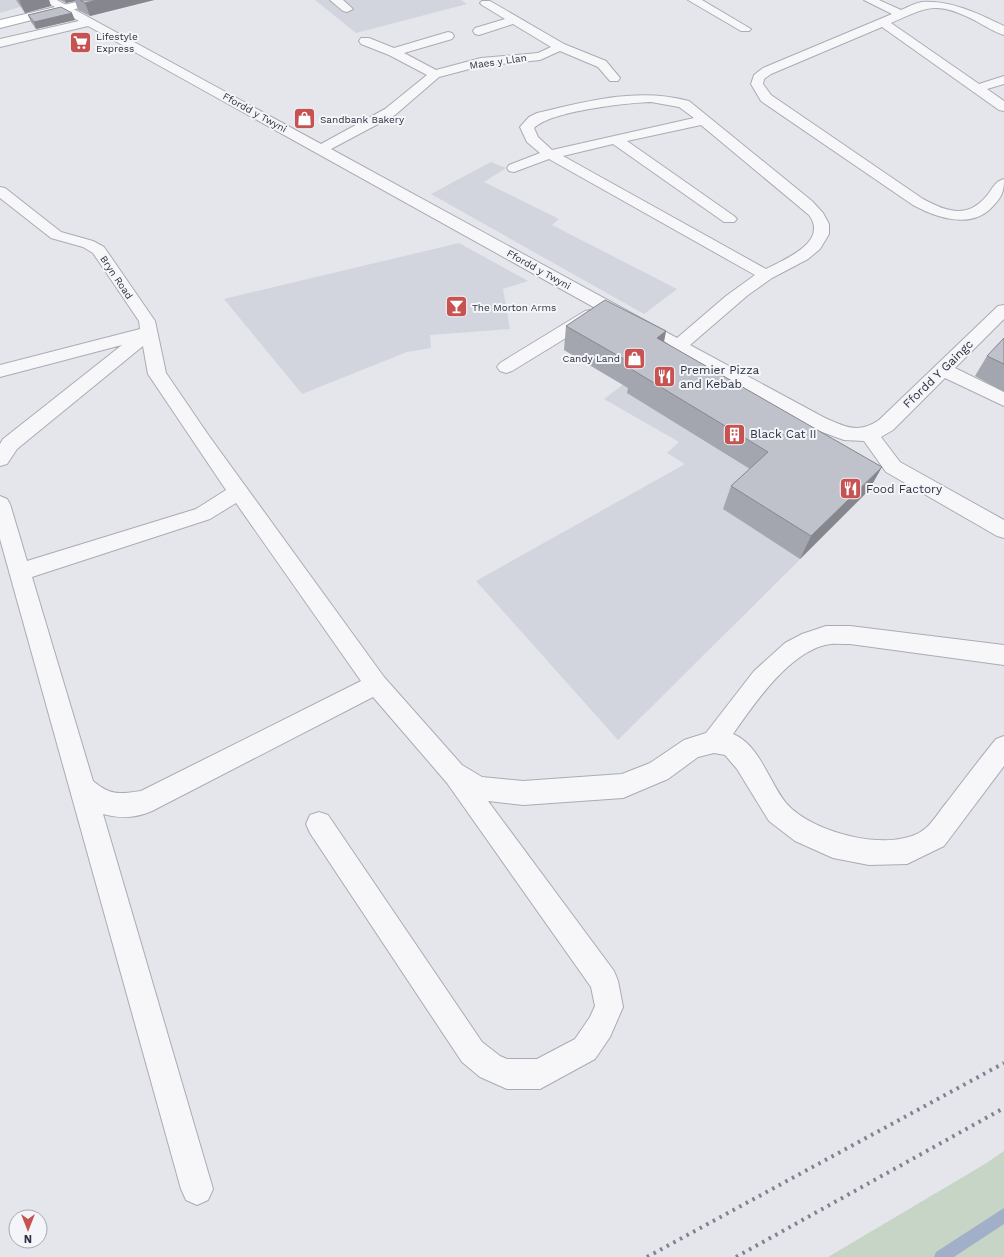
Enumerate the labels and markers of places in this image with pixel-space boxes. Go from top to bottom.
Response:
supermarket icon: Lifestyle Express [67,29,93,55]
place label: Lifestyle Express [96,31,138,54]
shop icon: Sandbank Bakery [291,106,317,132]
place label: Sandbank Bakery [320,114,405,125]
bar icon: The Morton Arms [444,294,470,320]
place label: The Morton Arms [472,302,556,313]
shop icon: Candy Land [622,345,648,371]
place label: Candy Land [563,353,620,364]
place label: Premier Pizza and Kebab [680,363,760,391]
restaurant icon: Premier Pizza and Kebab [652,364,678,390]
building icon: Black Cat II [721,421,747,447]
place label: Black Cat II [750,427,817,441]
restaurant icon: Food Factory [837,476,863,502]
place label: Food Factory [866,482,943,496]

